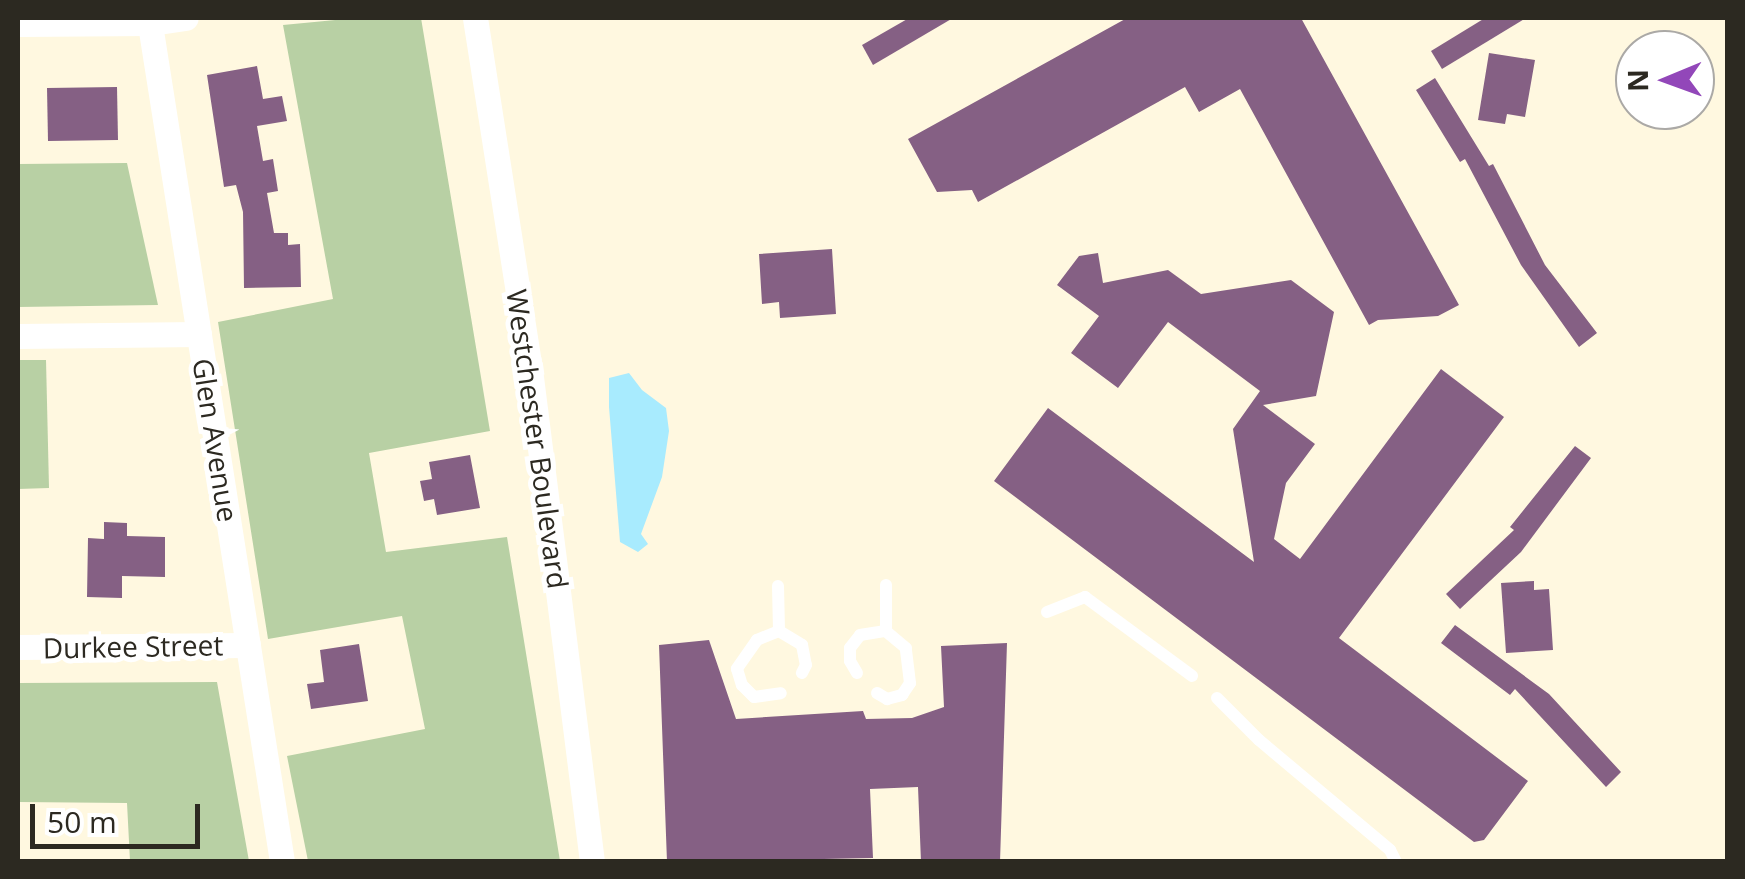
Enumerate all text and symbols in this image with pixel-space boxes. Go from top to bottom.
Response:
north arrow [1615,30,1715,130]
text: N [1618,69,1656,92]
street label: Westchester Boulevard [500,287,576,591]
street label: Glen Avenue [186,356,246,524]
street label: Durkee Street [42,628,224,664]
scale bar [35,784,205,846]
text: 50 m [47,801,117,842]

